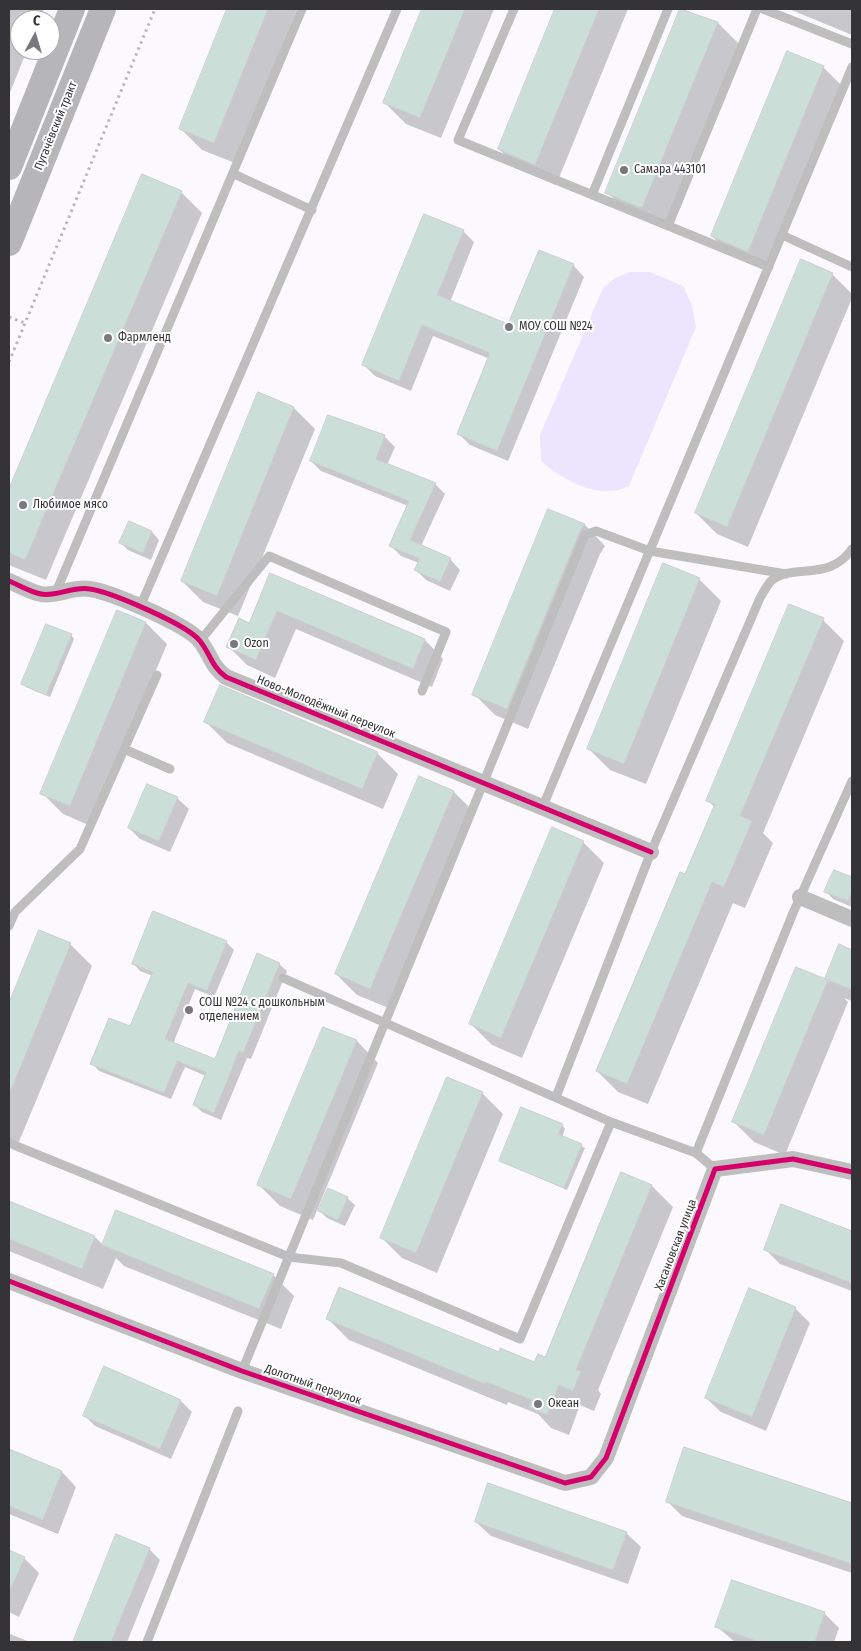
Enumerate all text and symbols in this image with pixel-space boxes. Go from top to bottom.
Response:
north arrow [10,10,60,60]
text: С [32,12,41,29]
street label: Пугачёвский тракт [32,79,80,173]
place label: Самара 443101 [634,163,706,177]
marker: Самара 443101 [618,164,630,176]
place label: МОУ СОШ №24 [519,320,593,334]
marker: МОУ СОШ №24 [503,321,515,333]
place label: Фармленд [118,331,171,345]
marker: Фармленд [102,332,114,344]
place label: Любимое мясо [33,498,108,512]
marker: Любимое мясо [17,499,29,511]
place label: Ozon [244,637,269,651]
marker: Ozon [228,638,240,650]
street label: Ново-Молодёжный переулок [254,673,398,741]
place label: СОШ №24 с дошкольным отделением [199,996,325,1024]
marker: СОШ №24 с дошкольным отделением [183,1004,195,1016]
street label: Хасановская улица [652,1197,700,1293]
street label: Долотный переулок [263,1362,363,1408]
place label: Океан [548,1397,579,1411]
marker: Океан [532,1398,544,1410]

